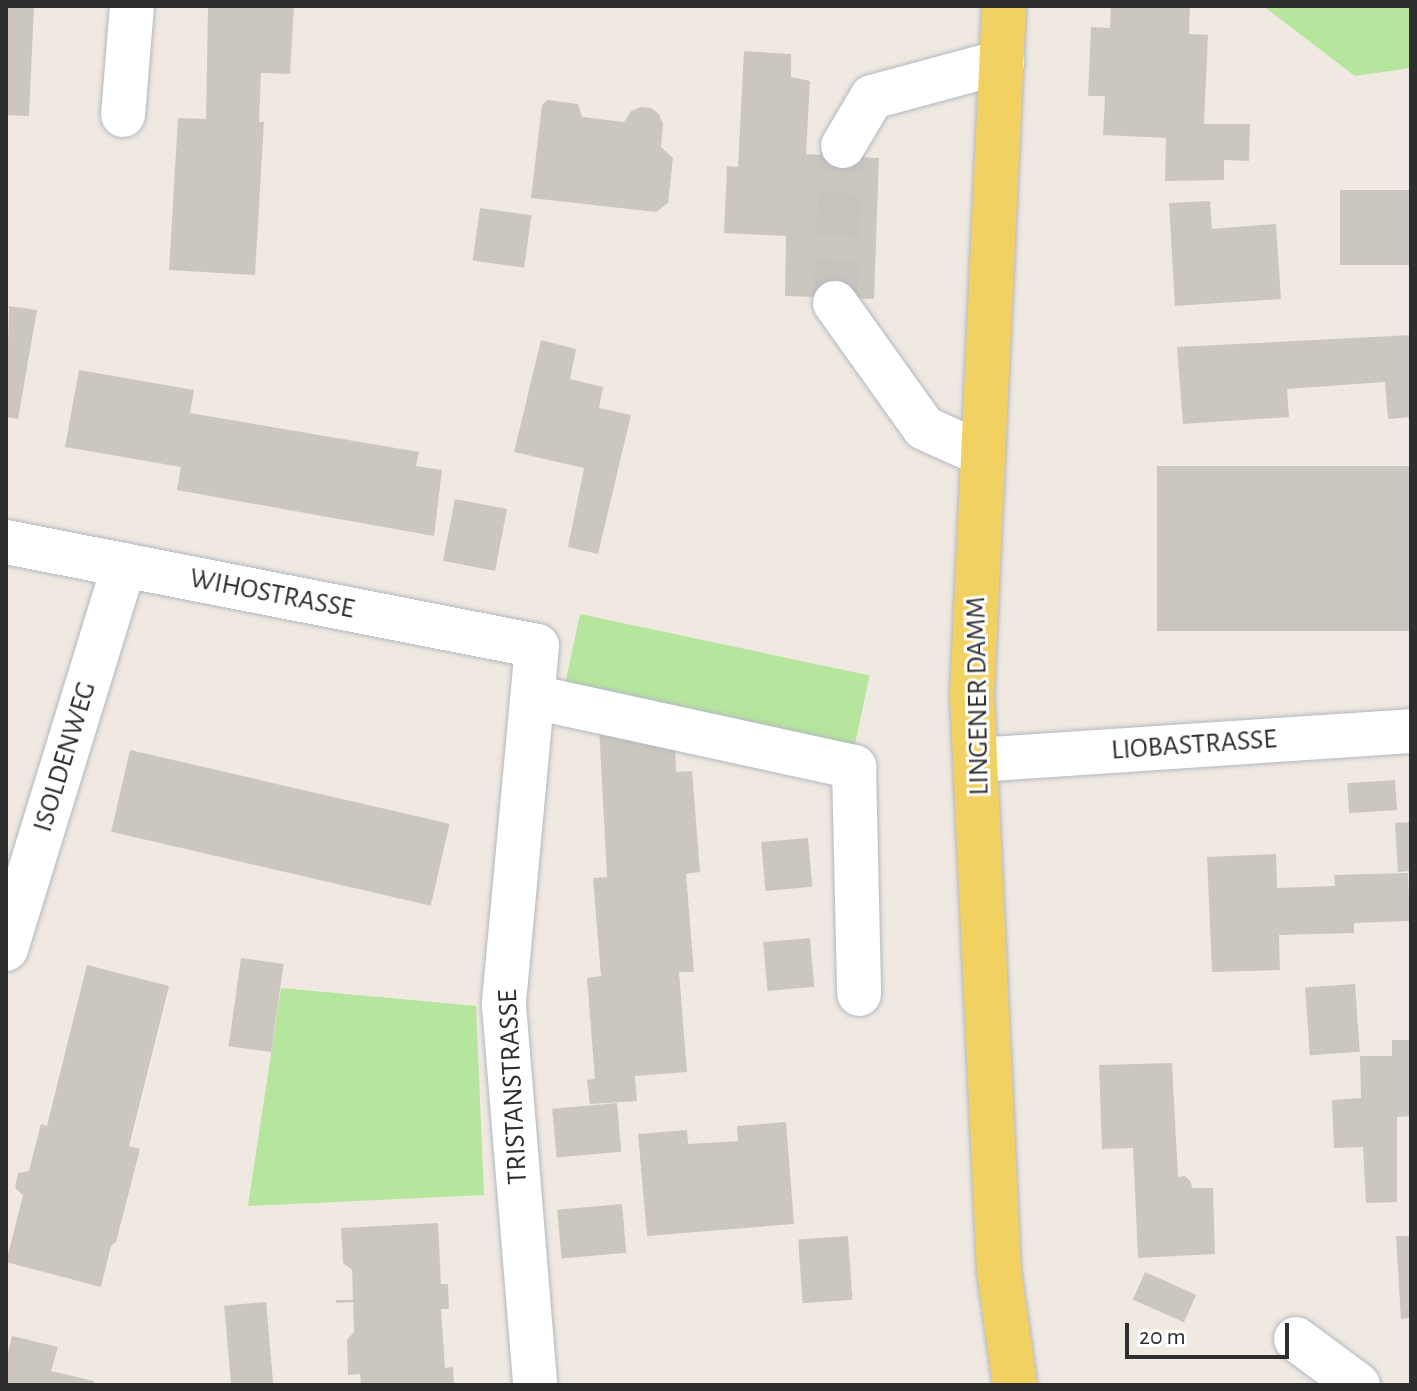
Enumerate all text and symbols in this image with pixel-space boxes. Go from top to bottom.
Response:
street label: WIHOSTRASSE [187,562,357,626]
street label: LINGENER DAMM [959,596,997,796]
street label: ISOLDENWEG [26,678,104,836]
street label: LIOBASTRASSE [1110,722,1278,768]
street label: TRISTANSTRASSE [491,989,535,1185]
scale bar [1129,1307,1293,1357]
text: 20 m [1139,1325,1186,1349]

